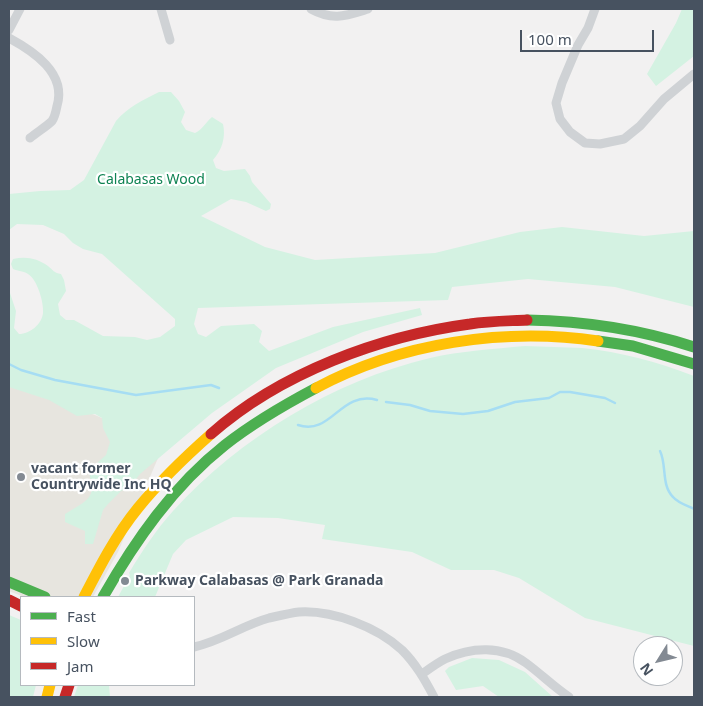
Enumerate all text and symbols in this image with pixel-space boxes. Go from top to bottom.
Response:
scale bar [523,20,657,52]
text: 100 m [528,29,572,49]
park label: Calabasas Wood [97,172,205,188]
place label: vacant former Countrywide Inc HQ [31,461,171,494]
marker: vacant former Countrywide Inc HQ [15,471,27,483]
place label: Parkway Calabasas @ Park Granada [135,573,383,589]
marker: Parkway Calabasas @ Park Granada [119,575,131,587]
legend [20,596,195,686]
text: Fast [67,606,96,626]
text: Slow [67,631,100,651]
north arrow [633,636,683,686]
text: Jam [67,656,94,676]
text: N [635,659,657,680]

